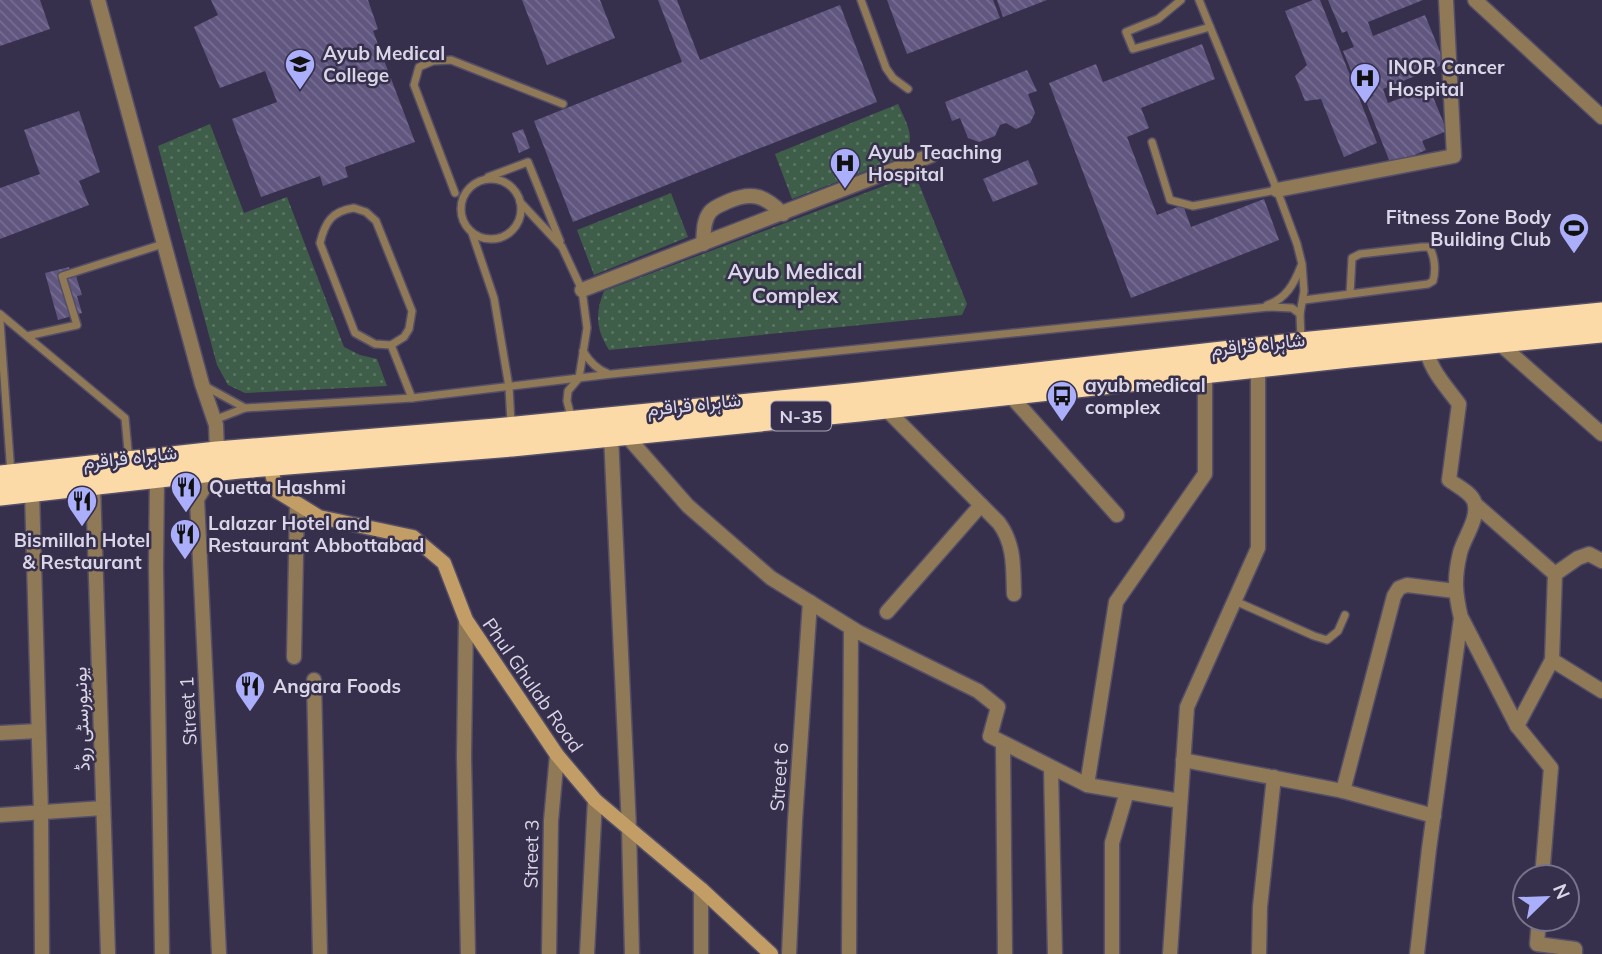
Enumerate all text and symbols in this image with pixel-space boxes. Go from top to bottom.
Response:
place label: Ayub Medical College [323,41,445,87]
school or university icon: Ayub Medical College [283,47,317,91]
place label: INOR Cancer Hospital [1388,55,1505,101]
hospital icon: INOR Cancer Hospital [1348,61,1382,105]
place label: Ayub Teaching Hospital [868,140,1002,186]
hospital icon: Ayub Teaching Hospital [828,146,862,190]
place label: Fitness Zone Body Building Club [1386,205,1552,251]
sports icon: Fitness Zone Body Building Club [1557,211,1591,255]
district label: Ayub Medical Complex [727,258,863,308]
street label: شاہراہ قراقرم [1210,327,1306,362]
place label: ayub medical complex [1085,373,1206,419]
bus stop icon: ayub medical complex [1045,379,1079,423]
street label: شاہراہ قراقرم [646,387,742,422]
road number: N-35 [771,402,831,430]
street label: شاہراہ قراقرم [82,440,178,475]
restaurant icon: Quetta Hashmi [169,470,203,514]
place label: Quetta Hashmi [209,475,346,499]
restaurant icon: Bismillah Hotel & Restaurant [65,484,99,528]
place label: Lalazar Hotel and Restaurant Abbottabad [208,511,424,557]
restaurant icon: Lalazar Hotel and Restaurant Abbottabad [168,517,202,561]
place label: Bismillah Hotel & Restaurant [14,528,150,574]
street label: Phul Ghulab Road [478,613,588,757]
street label: یونیورسٹی روڈ [67,666,95,772]
restaurant icon: Angara Foods [233,669,267,713]
place label: Angara Foods [273,674,401,698]
street label: Street 1 [174,676,202,746]
street label: Street 6 [765,742,793,812]
street label: Street 3 [518,819,544,889]
north arrow [1511,863,1581,933]
text: N [1548,880,1575,903]

